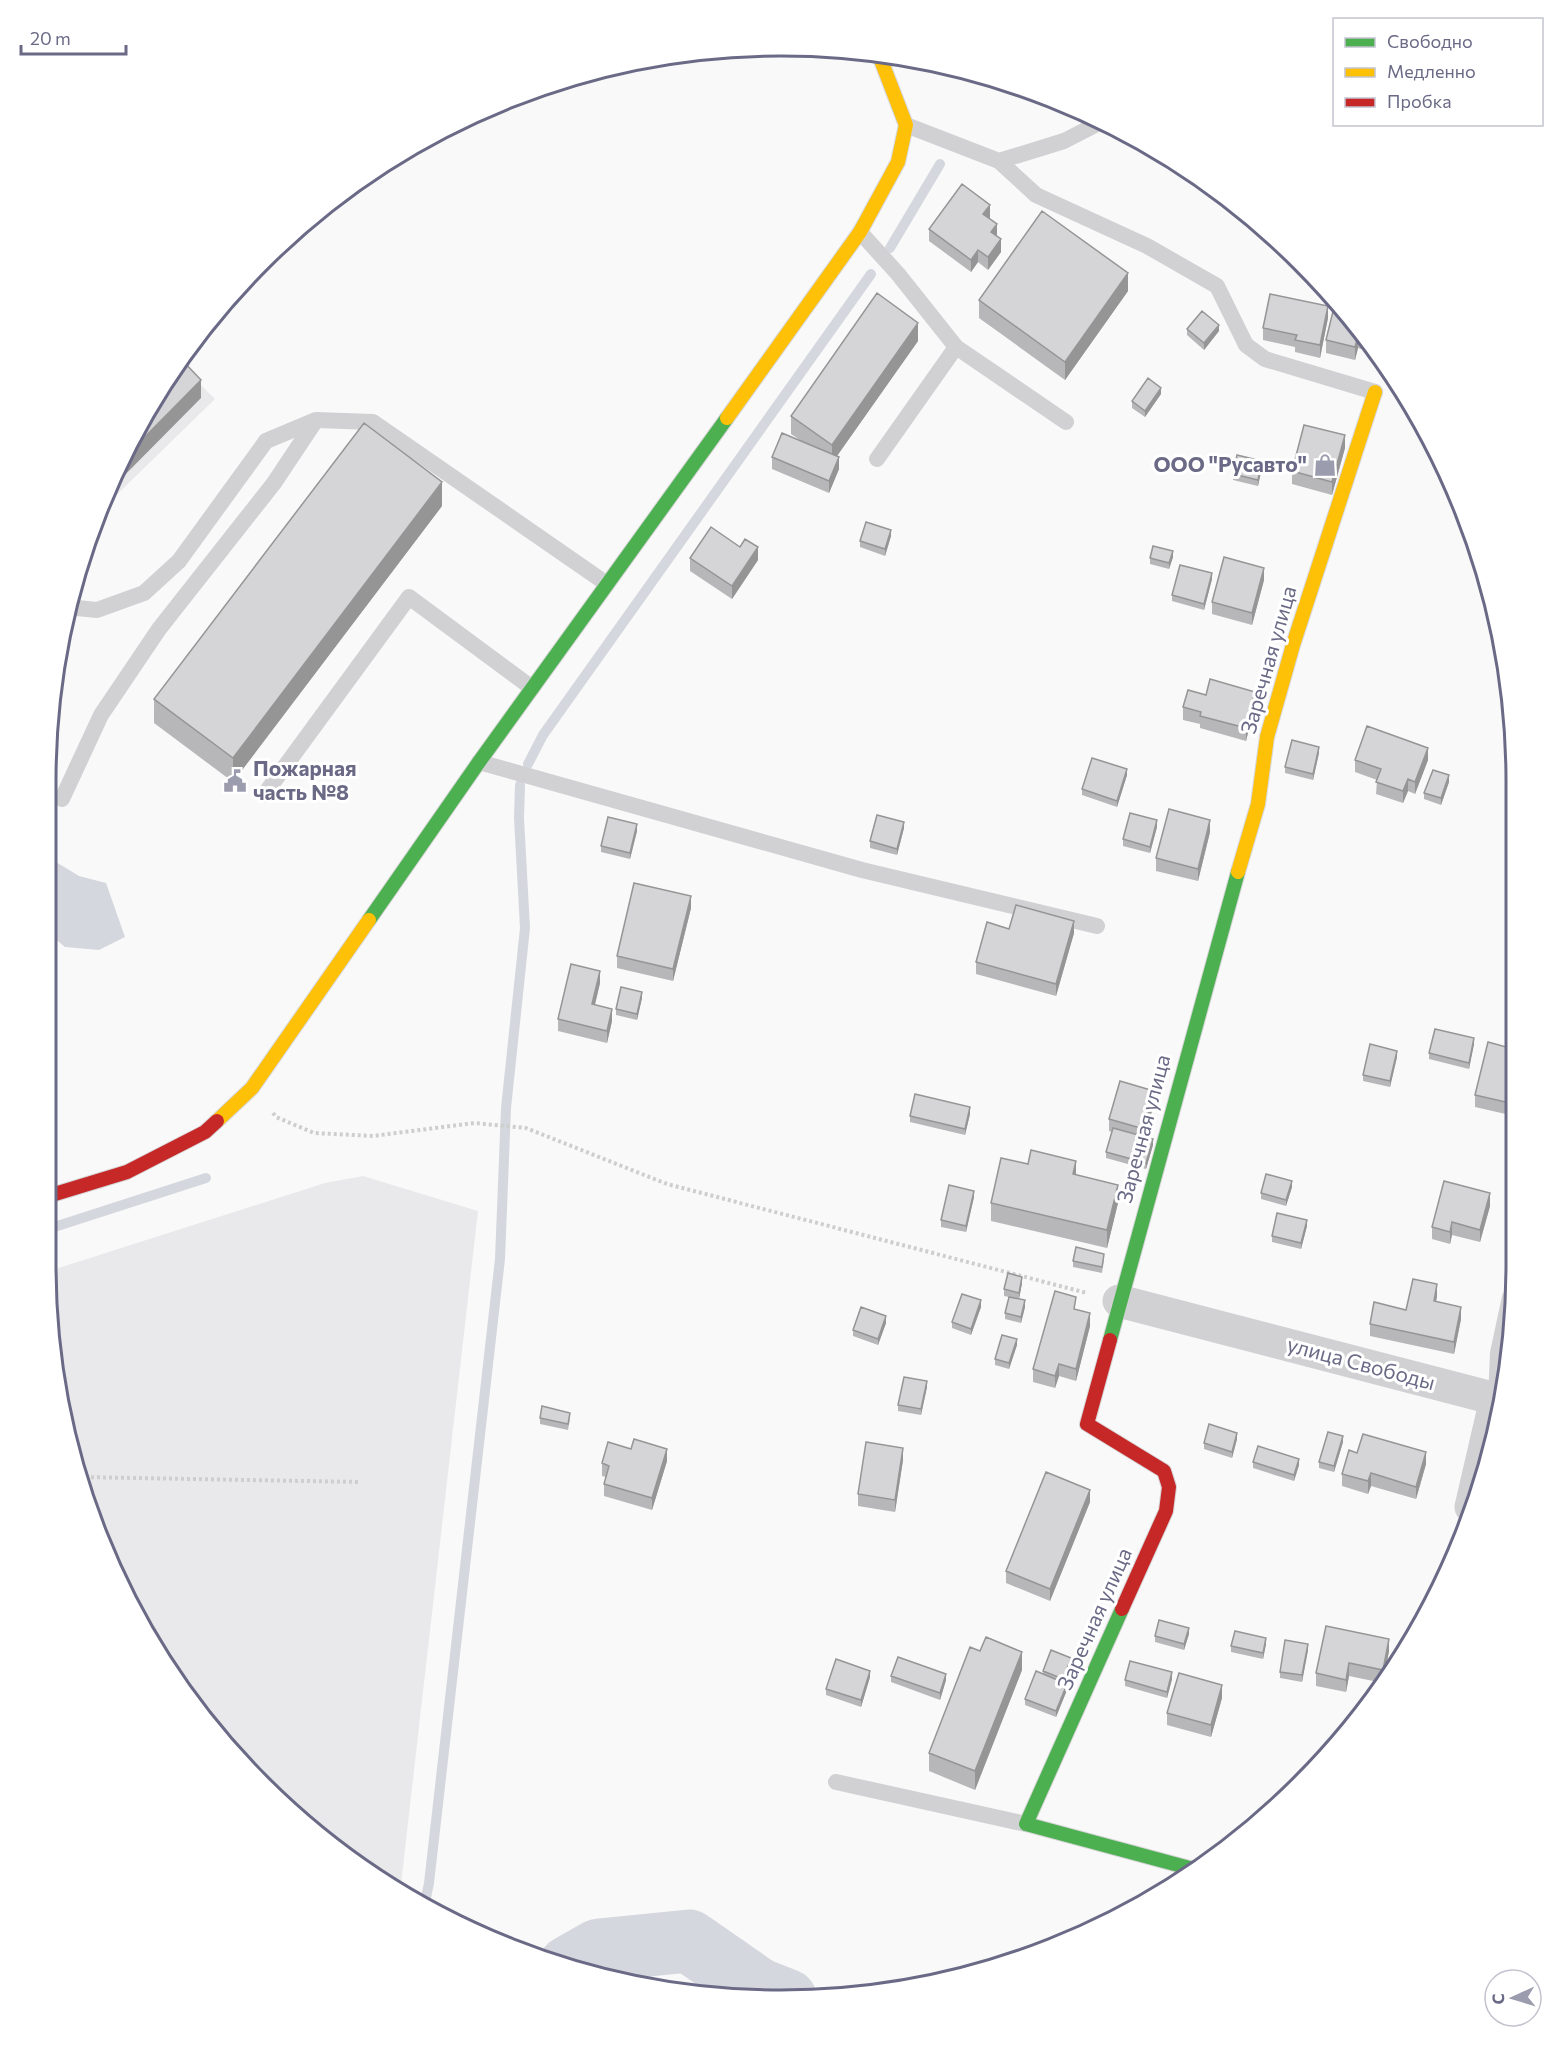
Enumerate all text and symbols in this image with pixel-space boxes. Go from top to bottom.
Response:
scale bar [21,18,126,56]
legend [1333,18,1543,126]
text: 20 m [30,27,71,49]
text: Свободно [1387,30,1473,52]
text: Медленно [1387,60,1476,82]
text: Пробка [1387,90,1452,112]
place label: ООО "Русавто" [1153,451,1307,476]
shop icon: ООО "Русавто" [1312,452,1338,478]
street label: Заречная улица [1234,583,1301,736]
place label: Пожарная часть №8 [253,755,356,804]
public building icon: Пожарная часть №8 [222,768,248,794]
street label: Заречная улица [1111,1052,1174,1206]
street label: улица Свободы [1285,1331,1438,1394]
street label: Заречная улица [1051,1544,1136,1693]
north arrow [1483,1968,1543,2028]
text: С [1488,1993,1507,2005]

